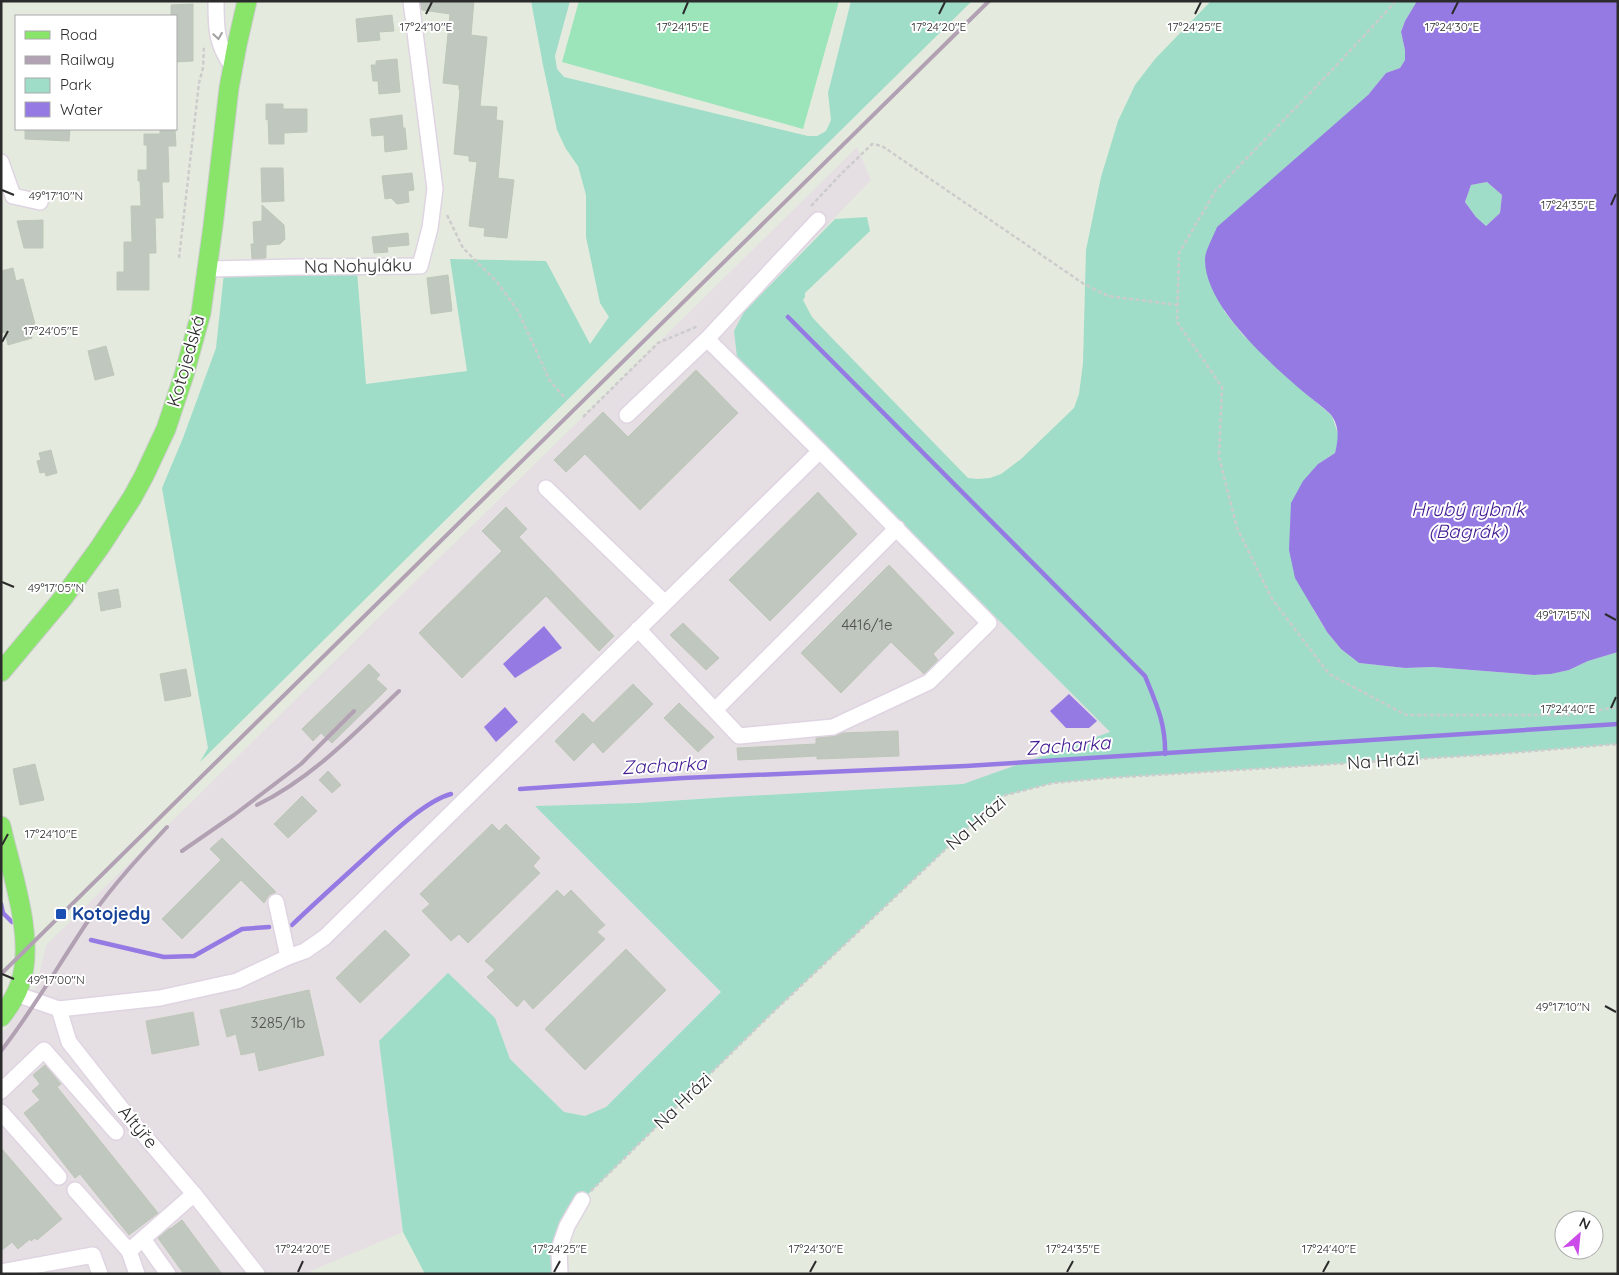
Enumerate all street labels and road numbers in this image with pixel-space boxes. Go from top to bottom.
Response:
street label: Na Nohyláku [304,253,412,278]
street label: Kotojedská [161,312,210,409]
street label: Na Hrázi [1346,747,1420,774]
street label: Na Hrázi [941,790,1010,855]
street label: Na Hrázi [649,1067,717,1134]
street label: Altýře [114,1100,163,1153]

